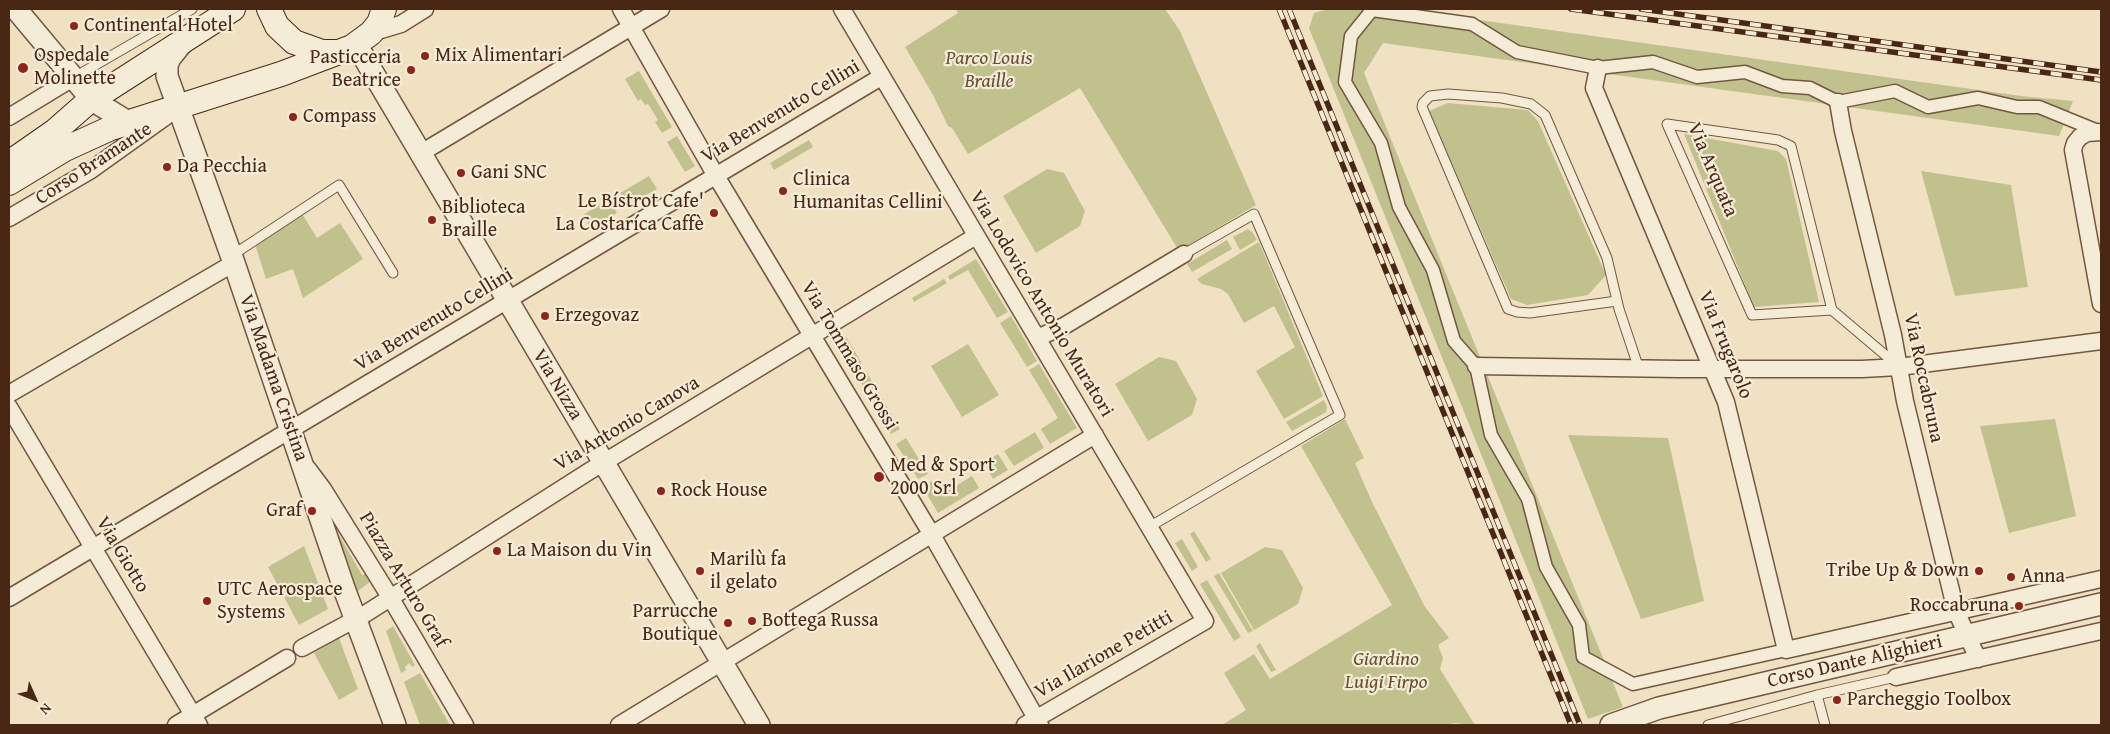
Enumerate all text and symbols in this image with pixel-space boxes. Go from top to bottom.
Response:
place label: Continental Hotel [84,14,233,38]
marker: Continental Hotel [68,20,80,32]
place label: Ospedale Molinette [34,44,116,91]
place label: Mix Alimentari [435,44,562,68]
place label: Pasticceria Beatrice [310,46,401,93]
park label: Parco Louis Braille [946,47,1032,94]
marker: Mix Alimentari [419,50,431,62]
street label: Via Benvenuto Cellini [697,55,865,169]
marker: Ospedale Molinette [16,61,30,75]
marker: Pasticceria Beatrice [405,64,417,76]
place label: Compass [303,105,377,129]
marker: Compass [287,111,299,123]
street label: Corso Bramante [31,117,157,211]
street label: Via Arquata [1681,119,1743,221]
place label: Da Pecchia [177,155,267,179]
marker: Da Pecchia [161,161,173,173]
place label: Gani SNC [471,161,547,185]
marker: Gani SNC [455,167,467,179]
place label: Clinica Humanitas Cellini [793,168,943,215]
marker: Clinica Humanitas Cellini [777,185,789,197]
street label: Via Lodovico Antonio Muratori [964,186,1118,422]
place label: Le Bístrot Cafe' La Costaríca Caffè [556,190,704,237]
place label: Biblioteca Braille [442,196,526,243]
marker: Le Bístrot Cafe' La Costaríca Caffè [708,207,720,219]
marker: Biblioteca Braille [426,214,438,226]
street label: Via Benvenuto Cellini [350,263,518,377]
street label: Via Tommaso Grossi [795,277,903,435]
street label: Via Frugarolo [1692,287,1758,403]
street label: Via Madama Cristina [233,291,313,465]
place label: Erzegovaz [555,304,639,328]
marker: Erzegovaz [539,310,551,322]
street label: Via Roccabruna [1898,311,1948,445]
street label: Via Nizza [527,345,587,425]
street label: Via Antonio Canova [550,371,704,477]
place label: Med & Sport 2000 Srl [890,454,995,501]
marker: Med & Sport 2000 Srl [872,470,886,484]
place label: Rock House [671,479,767,503]
marker: Rock House [655,485,667,497]
place label: Graf [266,499,302,523]
marker: Graf [306,505,318,517]
street label: Piazza Arturo Graf [353,508,453,652]
street label: Via Giotto [90,513,154,597]
place label: La Maison du Vin [507,539,652,563]
marker: La Maison du Vin [491,545,503,557]
place label: Marilù fa il gelato [710,548,786,595]
place label: Tribe Up & Down [1826,559,1969,583]
marker: Marilù fa il gelato [694,565,706,577]
marker: Tribe Up & Down [1973,565,1985,577]
place label: Anna [2021,565,2065,589]
marker: Anna [2005,571,2017,583]
place label: UTC Aerospace Systems [217,578,343,625]
place label: Roccabruna [1910,594,2009,618]
marker: UTC Aerospace Systems [201,595,213,607]
place label: Parrucche Boutique [632,600,718,647]
marker: Roccabruna [2013,600,2025,612]
street label: Via Ilarione Petitti [1031,606,1177,704]
place label: Bottega Russa [762,609,879,633]
marker: Bottega Russa [746,615,758,627]
marker: Parrucche Boutique [722,617,734,629]
street label: Corso Dante Alighieri [1765,630,1945,694]
park label: Giardino Luigi Firpo [1345,648,1427,695]
north arrow [10,674,60,724]
place label: Parcheggio Toolbox [1847,688,2011,712]
marker: Parcheggio Toolbox [1831,694,1843,706]
text: N [35,699,56,720]

